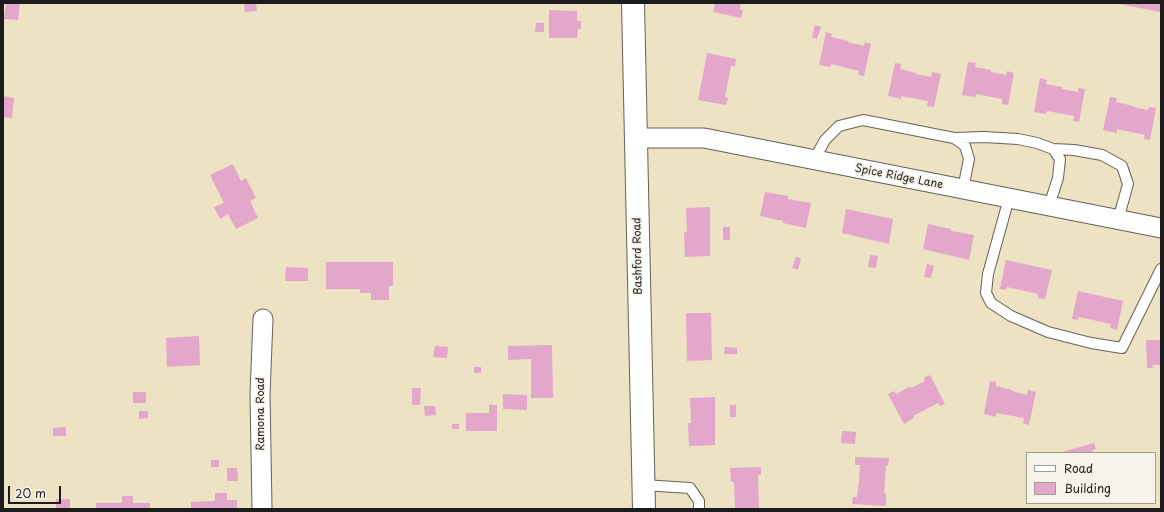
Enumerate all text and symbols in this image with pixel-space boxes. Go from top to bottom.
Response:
street label: Spice Ridge Lane [854,162,944,192]
street label: Bashford Road [631,217,645,295]
street label: Ramona Road [254,377,268,451]
legend [1026,452,1156,504]
text: Road [1064,459,1093,477]
scale bar [10,478,63,504]
text: Building [1064,479,1111,497]
text: 20 m [15,484,46,502]

